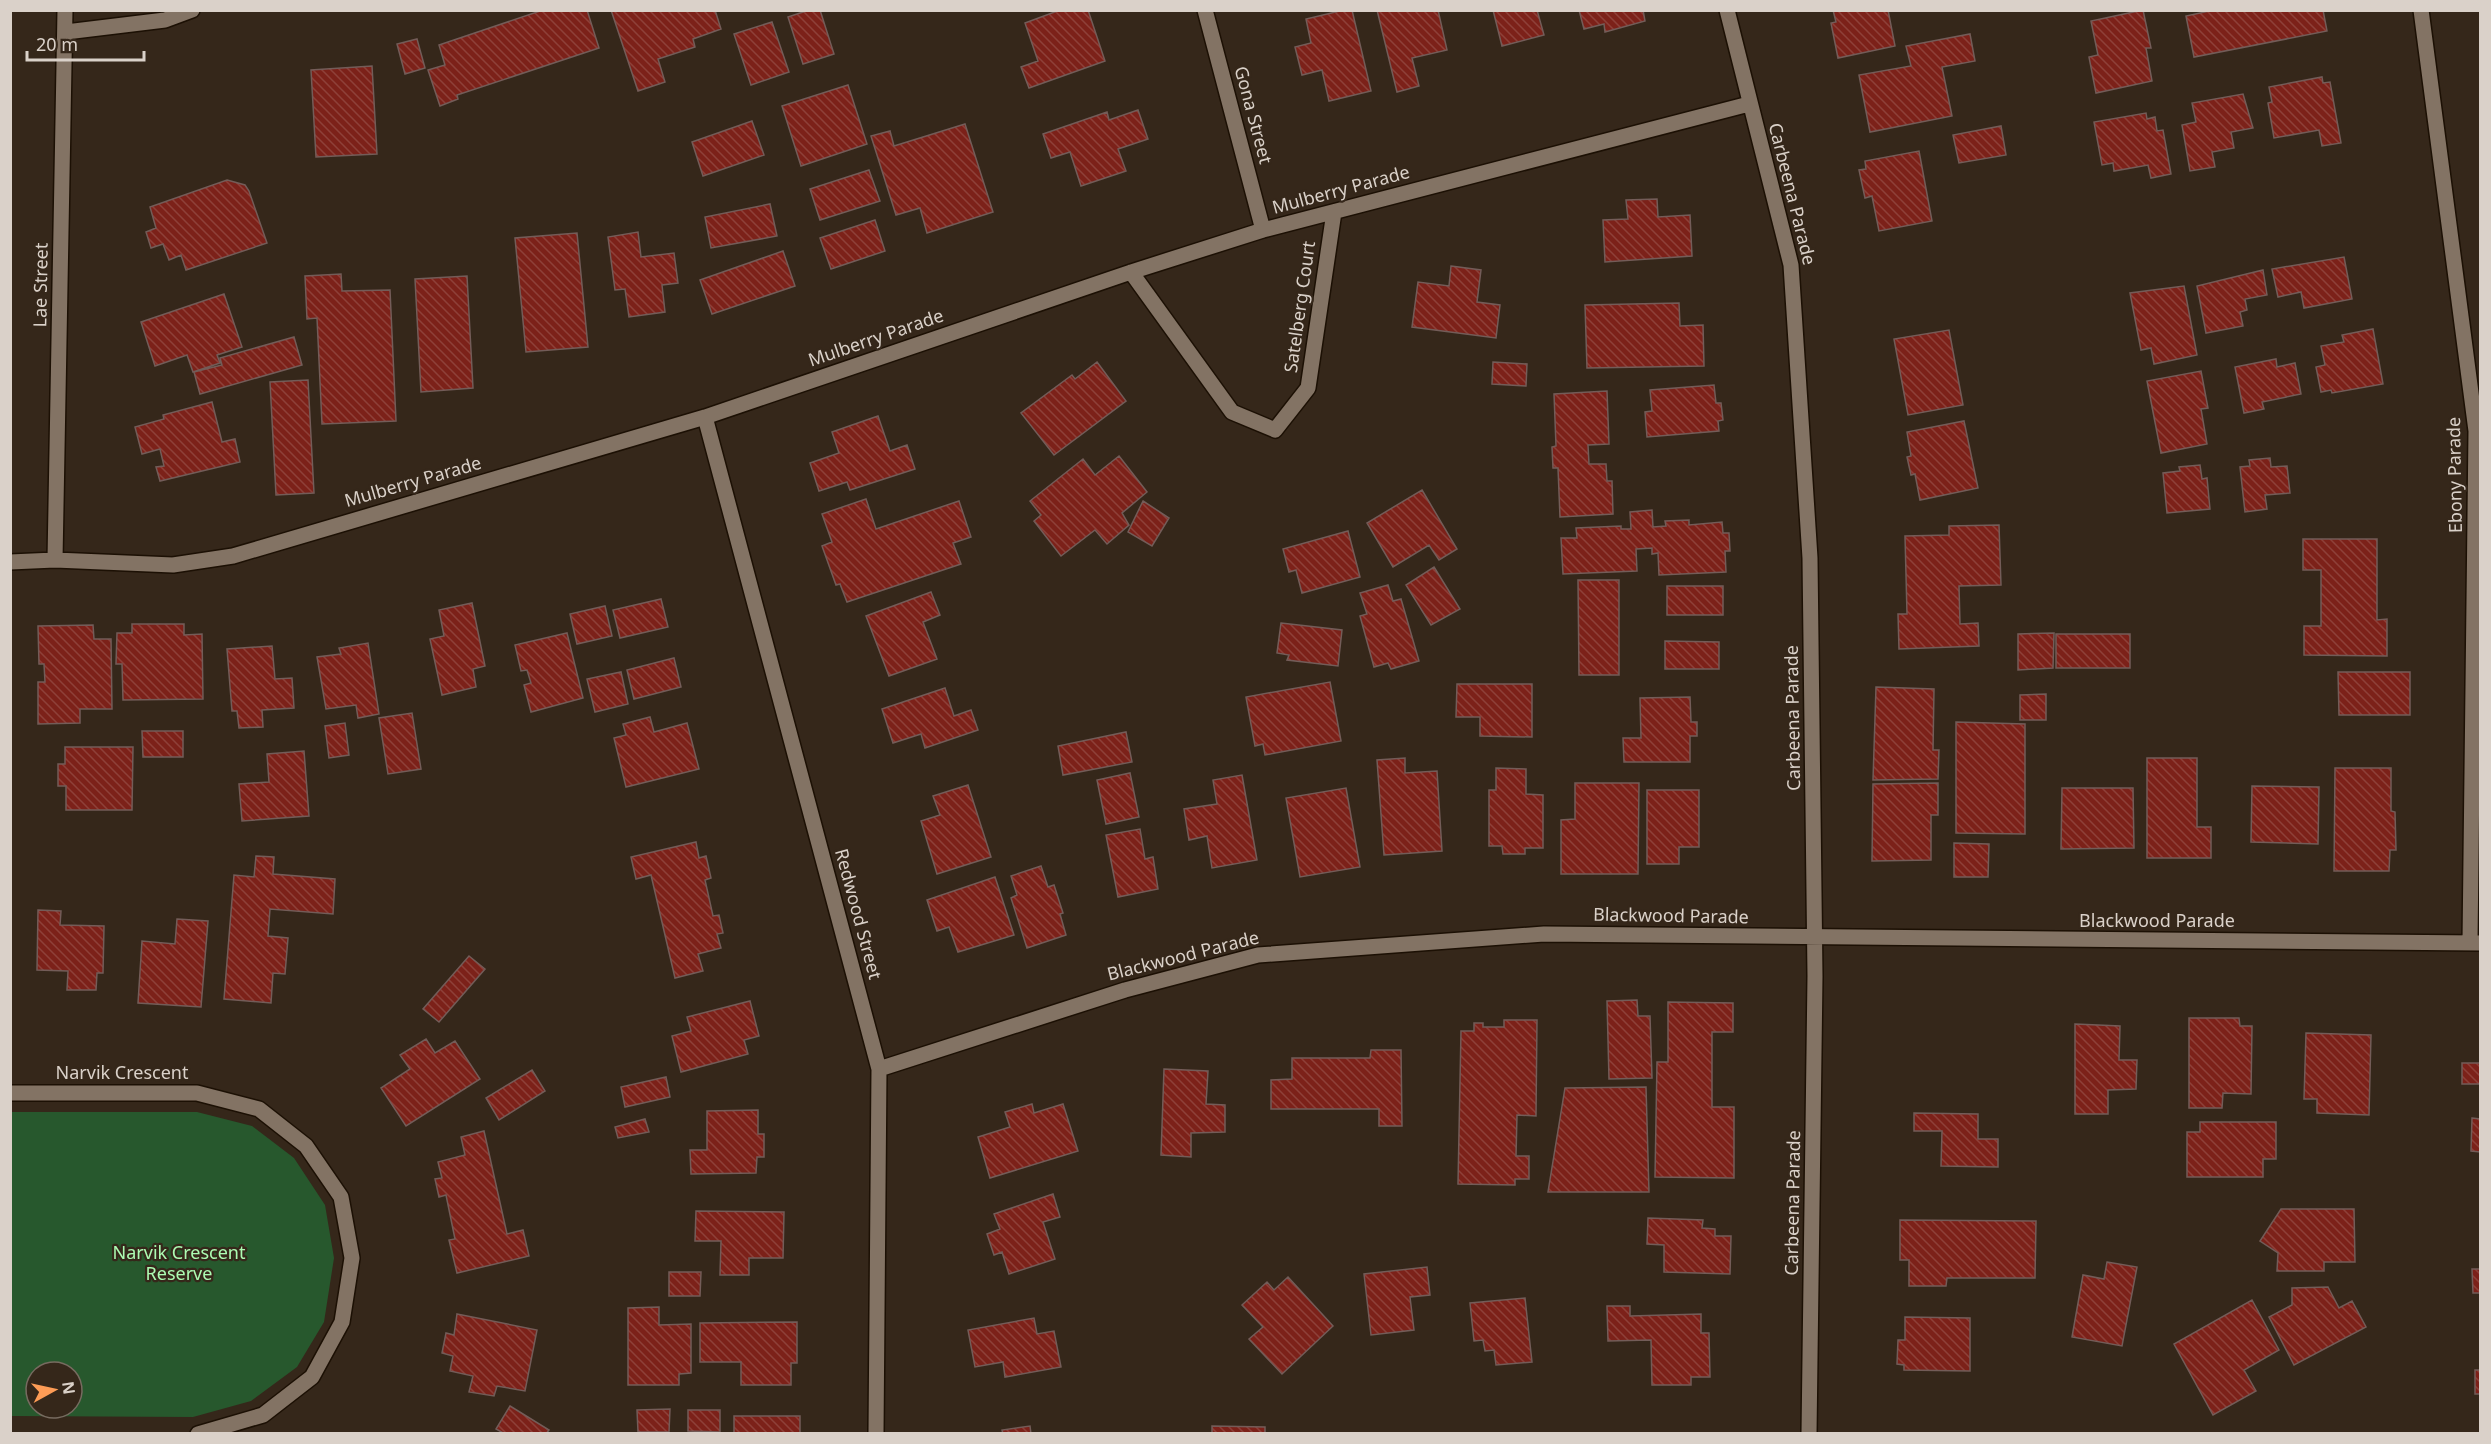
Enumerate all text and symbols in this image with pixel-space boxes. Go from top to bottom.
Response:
scale bar [27,24,144,62]
text: 20 m [36,32,78,56]
street label: Gona Street [1229,63,1279,167]
street label: Carbeena Parade [1764,120,1822,267]
street label: Mulberry Parade [1269,159,1412,219]
street label: Satelberg Court [1278,239,1320,374]
street label: Lae Street [27,242,53,327]
street label: Mulberry Parade [805,303,946,371]
street label: Ebony Parade [2441,417,2467,533]
street label: Mulberry Parade [341,450,484,512]
street label: Carbeena Parade [1779,645,1805,791]
street label: Redwood Street [830,846,888,982]
street label: Blackwood Parade [1593,902,1749,928]
street label: Blackwood Parade [2079,908,2235,932]
street label: Blackwood Parade [1104,925,1261,986]
street label: Narvik Crescent [56,1060,189,1084]
street label: Carbeena Parade [1779,1130,1805,1276]
park label: Narvik Crescent Reserve [113,1240,246,1285]
north arrow [24,1360,84,1420]
text: N [57,1380,81,1396]

